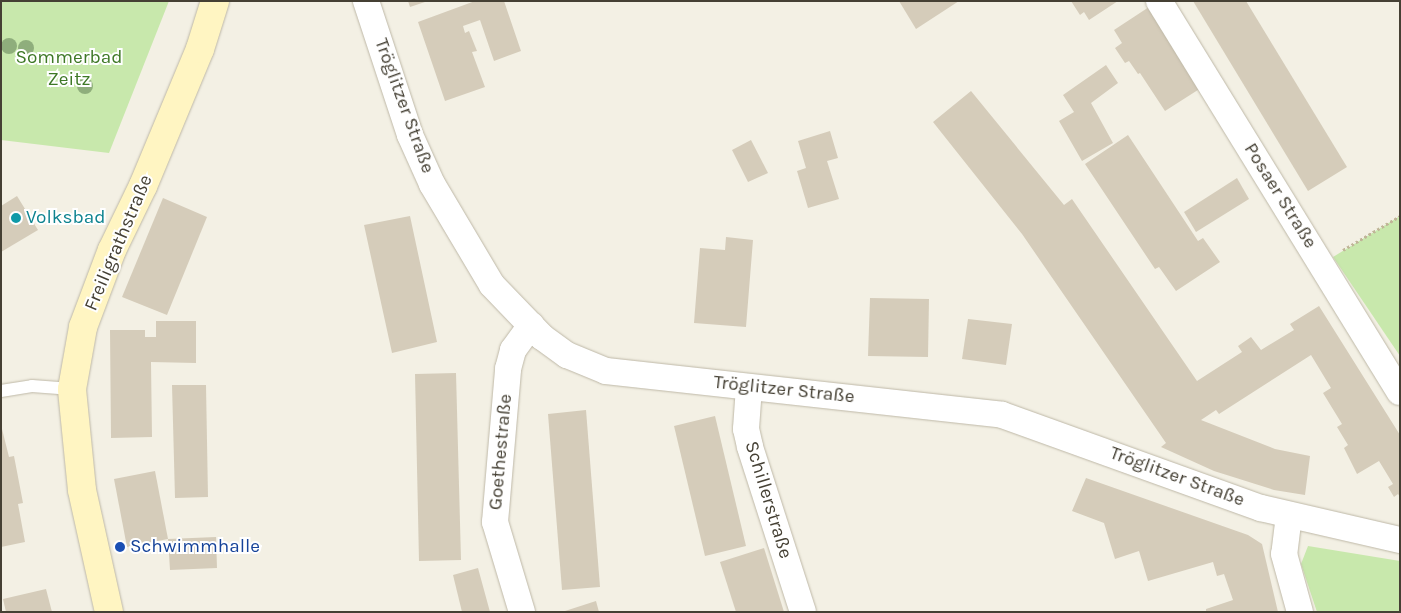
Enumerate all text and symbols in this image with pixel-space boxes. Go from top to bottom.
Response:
street label: Tröglitzer Straße [369,36,439,176]
park label: Sommerbad Zeitz [15,47,123,91]
street label: Posaer Straße [1239,139,1321,253]
street label: Freiligrathstraße [80,171,158,315]
place label: Volksbad [26,207,105,229]
marker: Volksbad [10,212,22,224]
street label: Tröglitzer Straße [712,371,856,409]
street label: Goethestraße [485,393,517,511]
street label: Schillerstraße [739,439,797,561]
street label: Tröglitzer Straße [1107,442,1247,512]
place label: Schwimmhalle [130,536,260,558]
marker: Schwimmhalle [114,541,126,553]

